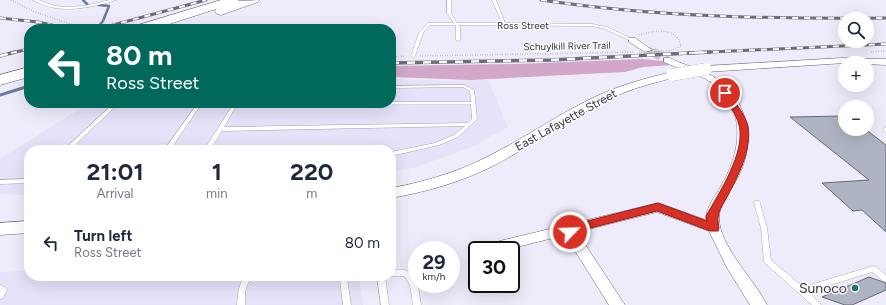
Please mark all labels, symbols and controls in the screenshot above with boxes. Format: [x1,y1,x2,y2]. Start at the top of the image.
map controls [838,12,874,136]
button: search [838,12,874,48]
street label: Ross Street [497,19,549,32]
text: 80 m [106,38,172,72]
street label: Schuylkill River Trail [523,39,611,53]
icon: left [40,40,92,92]
button: + [838,56,874,92]
text: Ross Street [106,72,199,94]
pin [708,76,742,110]
icon: arrive [714,82,736,104]
street label: East Lafayette Street [513,86,620,154]
button: − [838,100,874,136]
text: 21:01 [87,157,144,186]
text: 1 [212,157,222,186]
text: 220 [290,157,333,186]
text: Arrival [97,186,133,201]
text: min [206,186,227,201]
text: m [306,186,317,201]
position arrow [549,211,591,253]
text: Turn left [74,227,132,245]
icon: left [40,232,62,254]
text: 80 m [345,234,380,252]
speed limit sign: 30 [468,241,520,293]
text: Ross Street [74,245,141,260]
text: 29 [422,250,446,274]
text: km/h [423,270,445,283]
place label: Sunoco [799,280,847,297]
marker: Sunoco [850,283,860,293]

